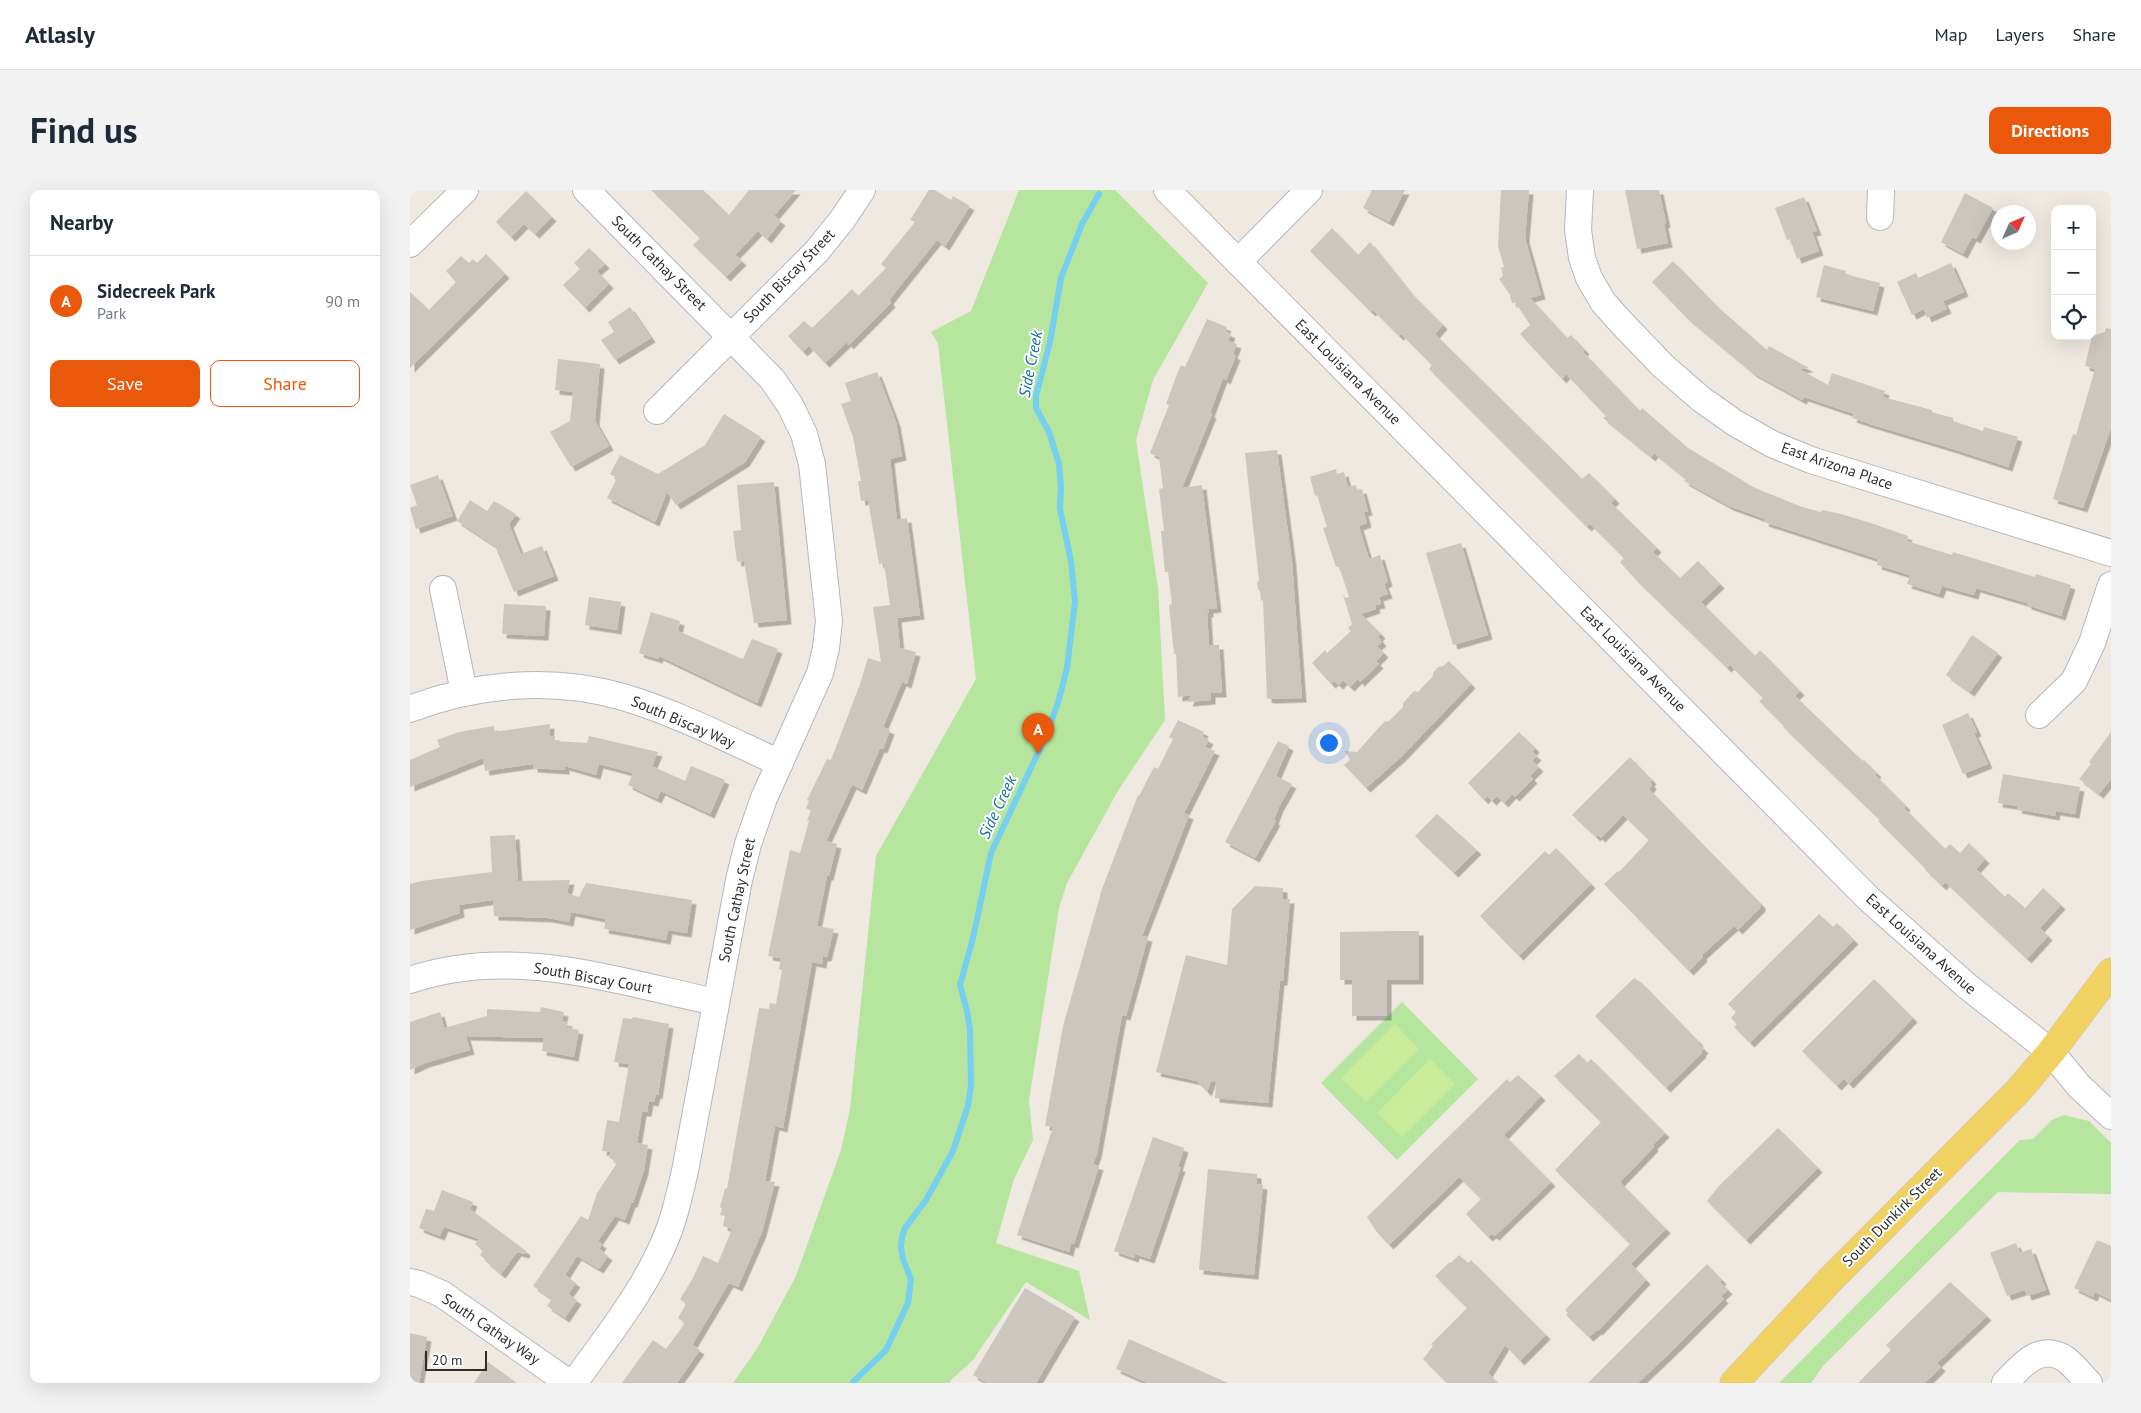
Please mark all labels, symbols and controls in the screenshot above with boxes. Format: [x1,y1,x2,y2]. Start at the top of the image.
text: Atlasly [25,19,95,50]
text: Map [1935,23,1967,46]
text: Layers [1995,23,2044,46]
text: Share [2072,23,2116,46]
text: Find us [30,107,138,153]
button: Directions [1989,107,2111,154]
north arrow [1991,205,2036,250]
map controls [2051,205,2096,340]
button: + [2051,205,2096,250]
text: Nearby [50,209,113,236]
street label: South Cathay Street [608,211,711,314]
street label: South Biscay Street [739,225,838,327]
button: − [2051,250,2096,295]
text: Sidecreek Park [97,279,215,303]
text: A [61,291,71,311]
text: 90 m [325,291,360,311]
button: locate [2051,295,2096,340]
text: Park [97,303,126,323]
street label: East Louisiana Avenue [1292,315,1405,428]
water label: Side Creek [1014,328,1046,399]
button: Save [50,360,200,407]
button: Share [210,360,360,407]
street label: East Arizona Place [1779,438,1895,494]
street label: East Louisiana Avenue [1577,602,1690,715]
street label: South Biscay Way [628,691,738,752]
pin: A [1022,713,1054,754]
your location [1316,730,1342,756]
water label: Side Creek [974,771,1021,842]
street label: South Cathay Street [714,836,759,964]
street label: East Louisiana Avenue [1862,889,1980,998]
street label: South Biscay Court [532,958,654,997]
street label: South Dunkirk Street [1838,1163,1945,1270]
street label: South Cathay Way [439,1289,544,1368]
scale bar [425,1348,488,1371]
text: 20 m [432,1351,462,1369]

